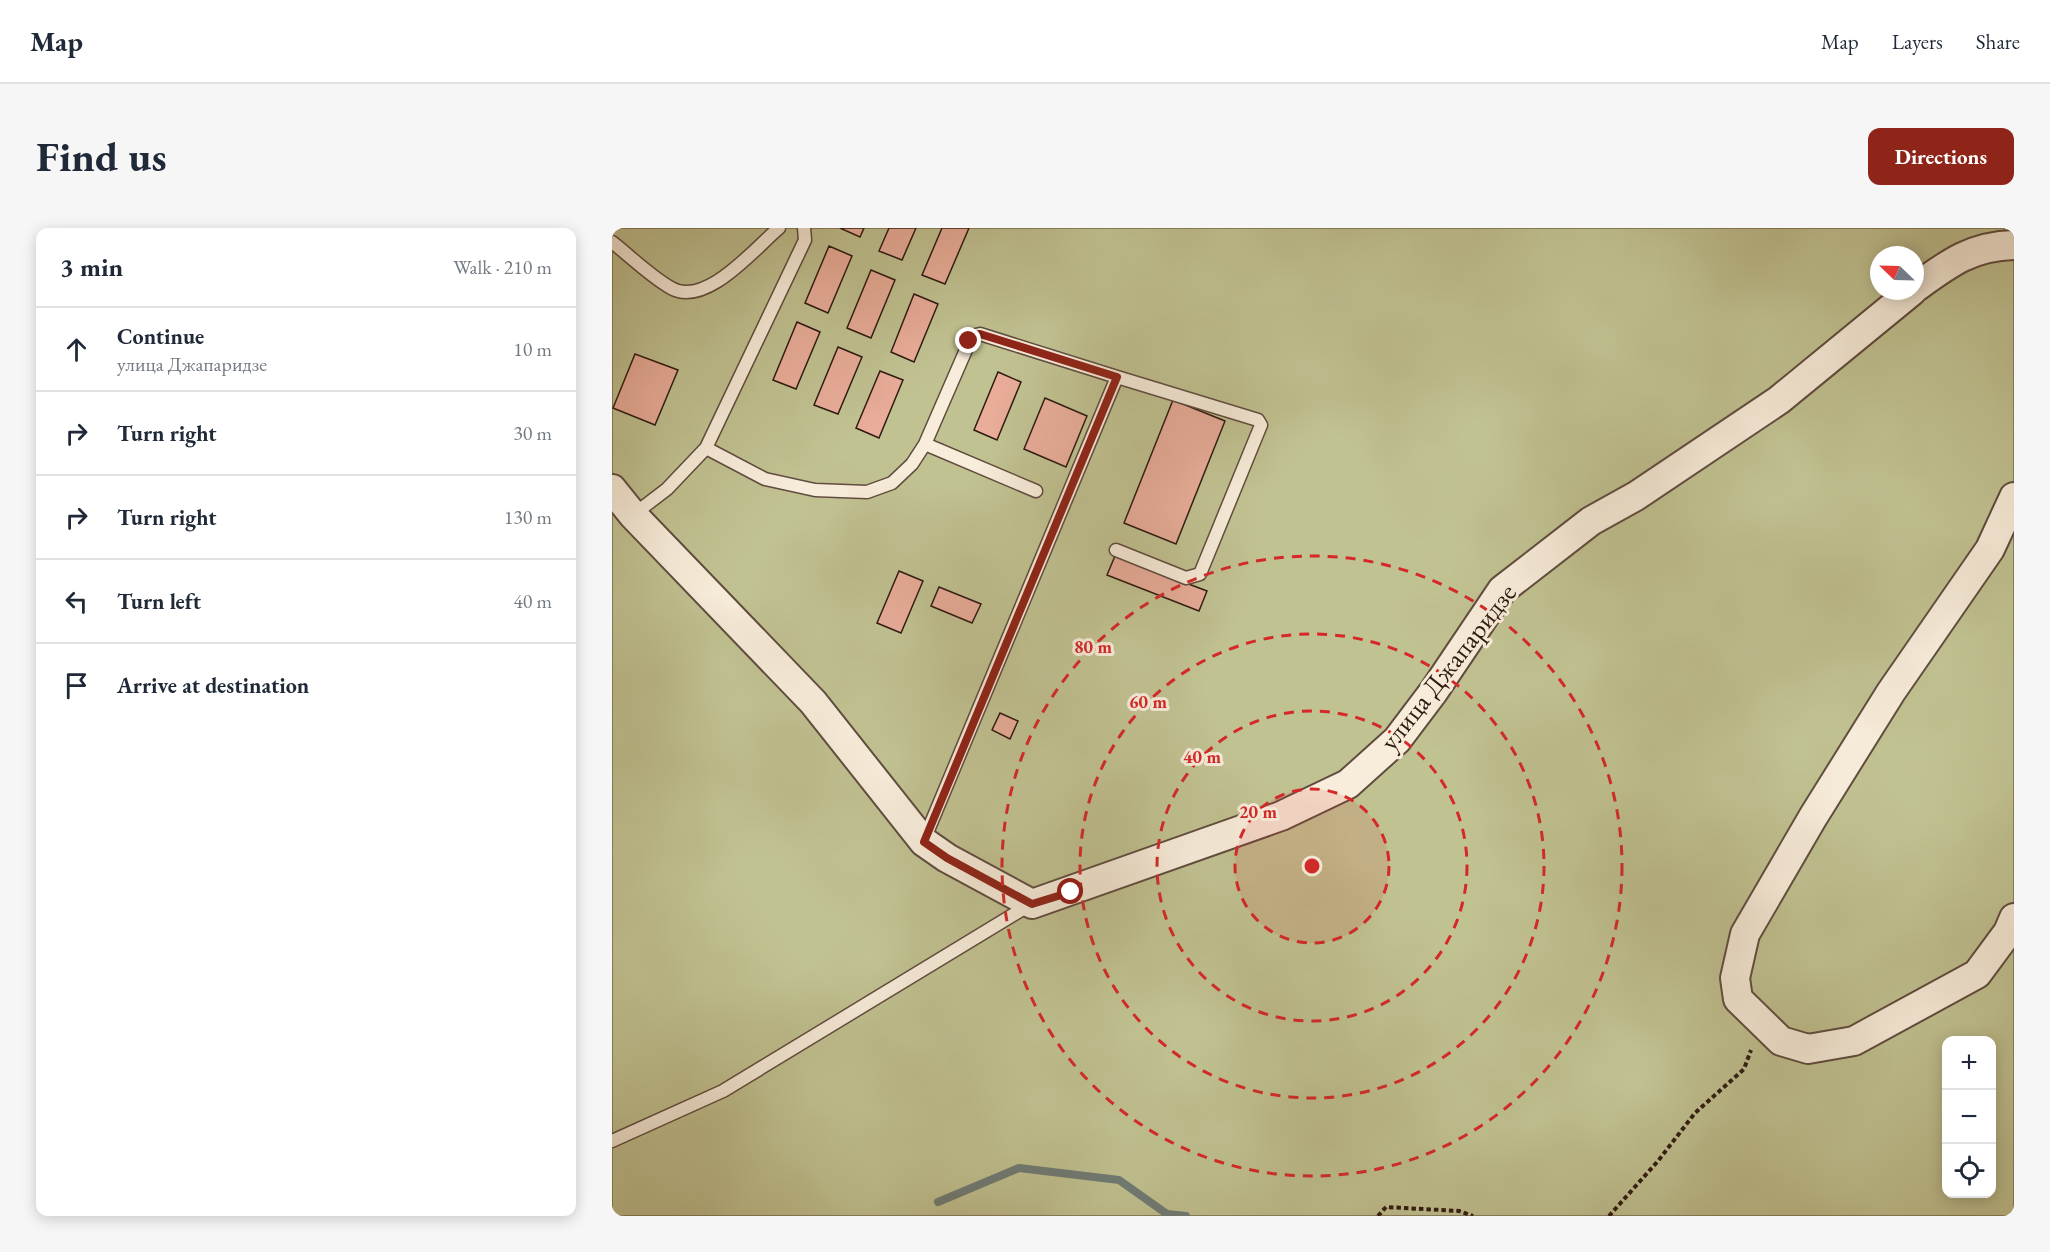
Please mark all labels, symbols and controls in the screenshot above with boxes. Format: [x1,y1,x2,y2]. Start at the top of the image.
text: Map [30,23,83,59]
text: Map [1821,28,1859,55]
text: Layers [1892,28,1943,55]
text: Share [1976,28,2020,55]
button: Directions [1868,128,2014,185]
text: Find us [36,129,167,184]
north arrow [1870,246,1924,300]
text: 3 min [60,250,123,284]
text: Walk · 210 m [453,254,552,280]
text: Continue [117,322,204,351]
route end [955,327,981,353]
icon: ahead [60,333,93,366]
text: 10 m [513,336,552,362]
text: улица Джапаридзе [117,351,267,377]
icon: right [60,417,93,450]
text: Turn right [117,419,216,448]
text: 30 m [513,420,552,446]
icon: right [60,501,93,534]
text: Turn right [117,503,216,532]
text: 130 m [504,504,552,530]
street label: улица Джапаридзе [1371,576,1524,757]
icon: left [60,585,93,618]
text: Turn left [117,587,201,616]
text: 40 m [513,588,552,614]
text: 80 m [1074,635,1112,658]
icon: arrive [60,669,93,702]
text: Arrive at destination [117,671,309,700]
text: 60 m [1129,690,1167,713]
text: 40 m [1183,745,1221,768]
text: 20 m [1239,800,1277,823]
centre of rings [1302,856,1322,876]
route start [1057,878,1083,904]
map controls [1942,1036,1996,1198]
button: + [1942,1036,1996,1090]
button: − [1942,1090,1996,1144]
button: locate [1942,1144,1996,1198]

